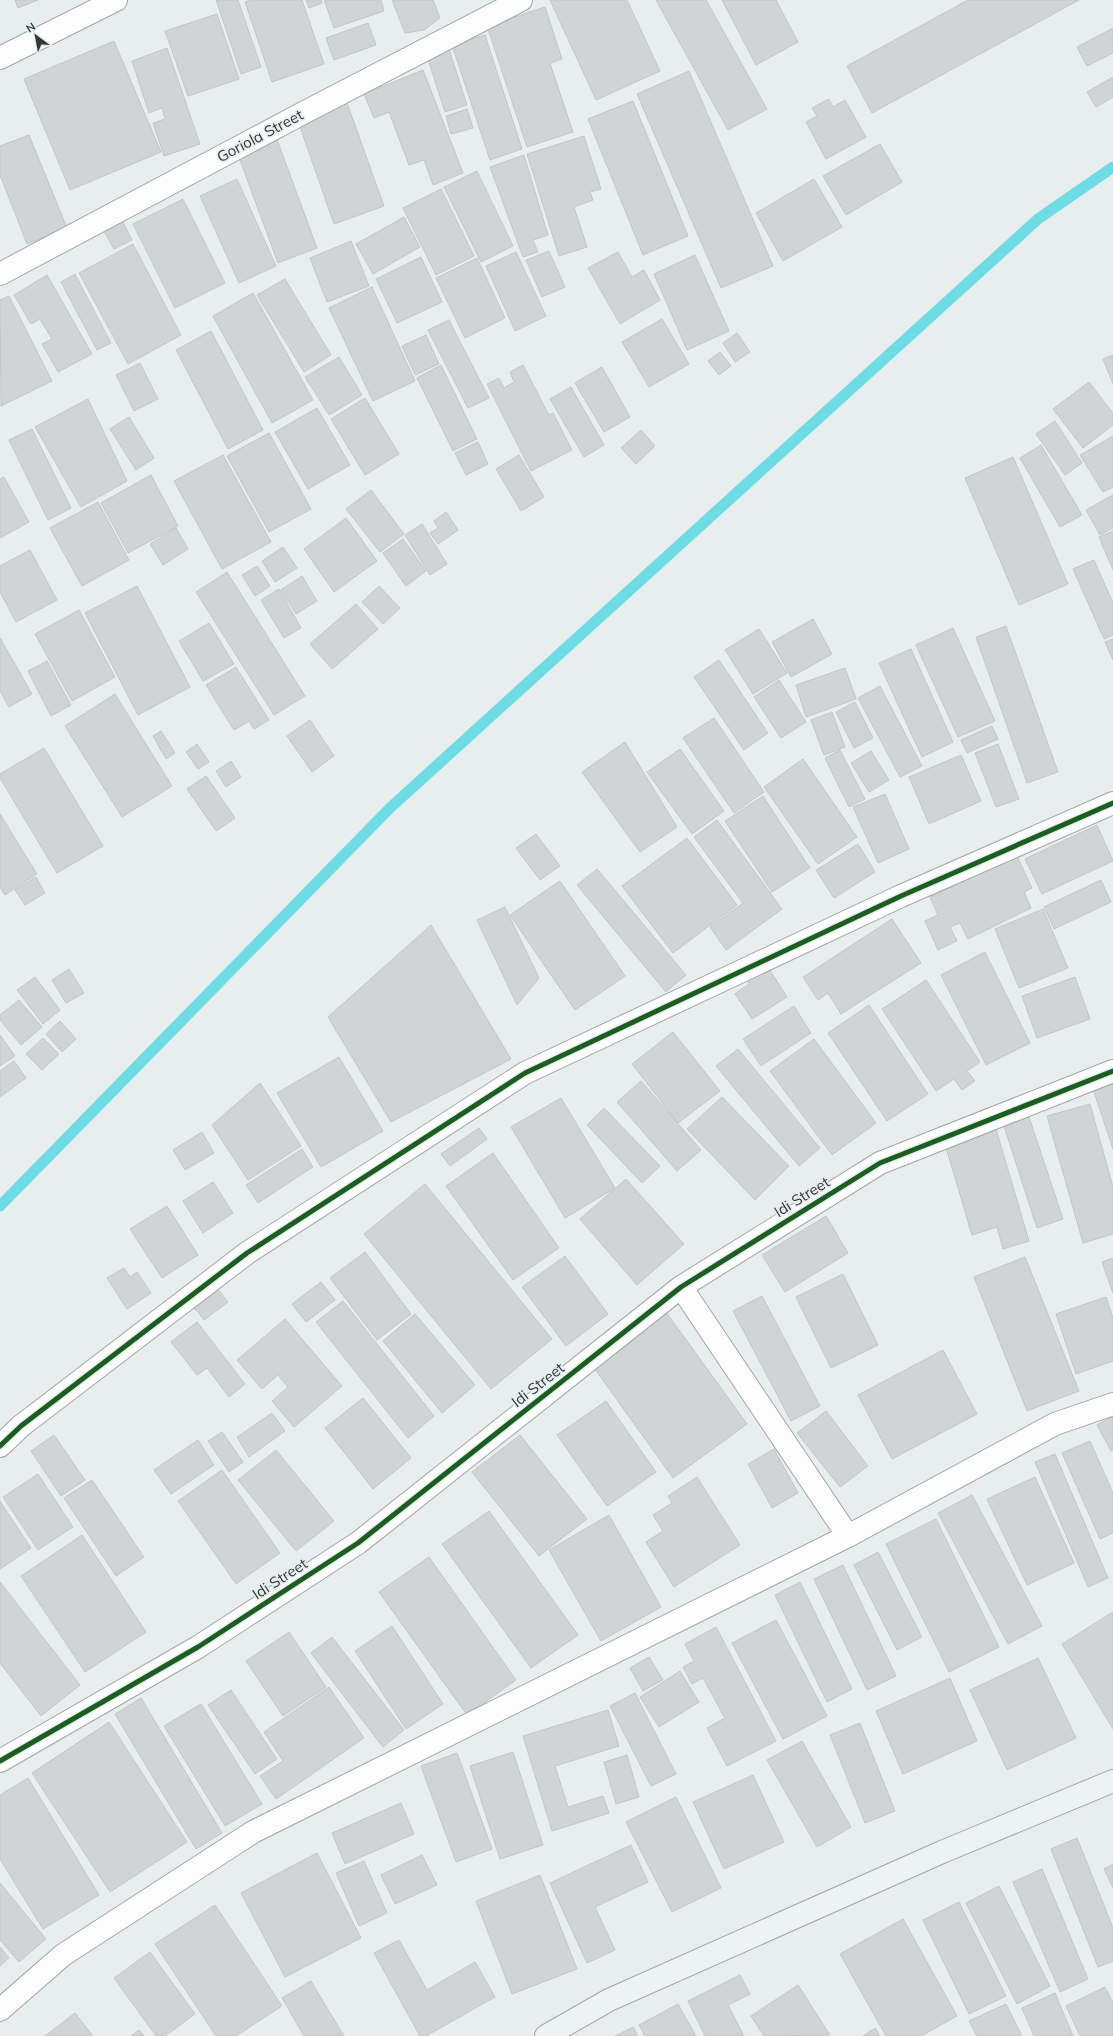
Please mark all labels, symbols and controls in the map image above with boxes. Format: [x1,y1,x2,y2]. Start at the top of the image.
north arrow [16,16,56,56]
text: N [23,19,38,36]
street label: Goriola Street [213,105,306,166]
street label: Idi Street [770,1172,833,1221]
street label: Idi Street [507,1358,568,1411]
street label: Idi Street [249,1554,311,1603]

